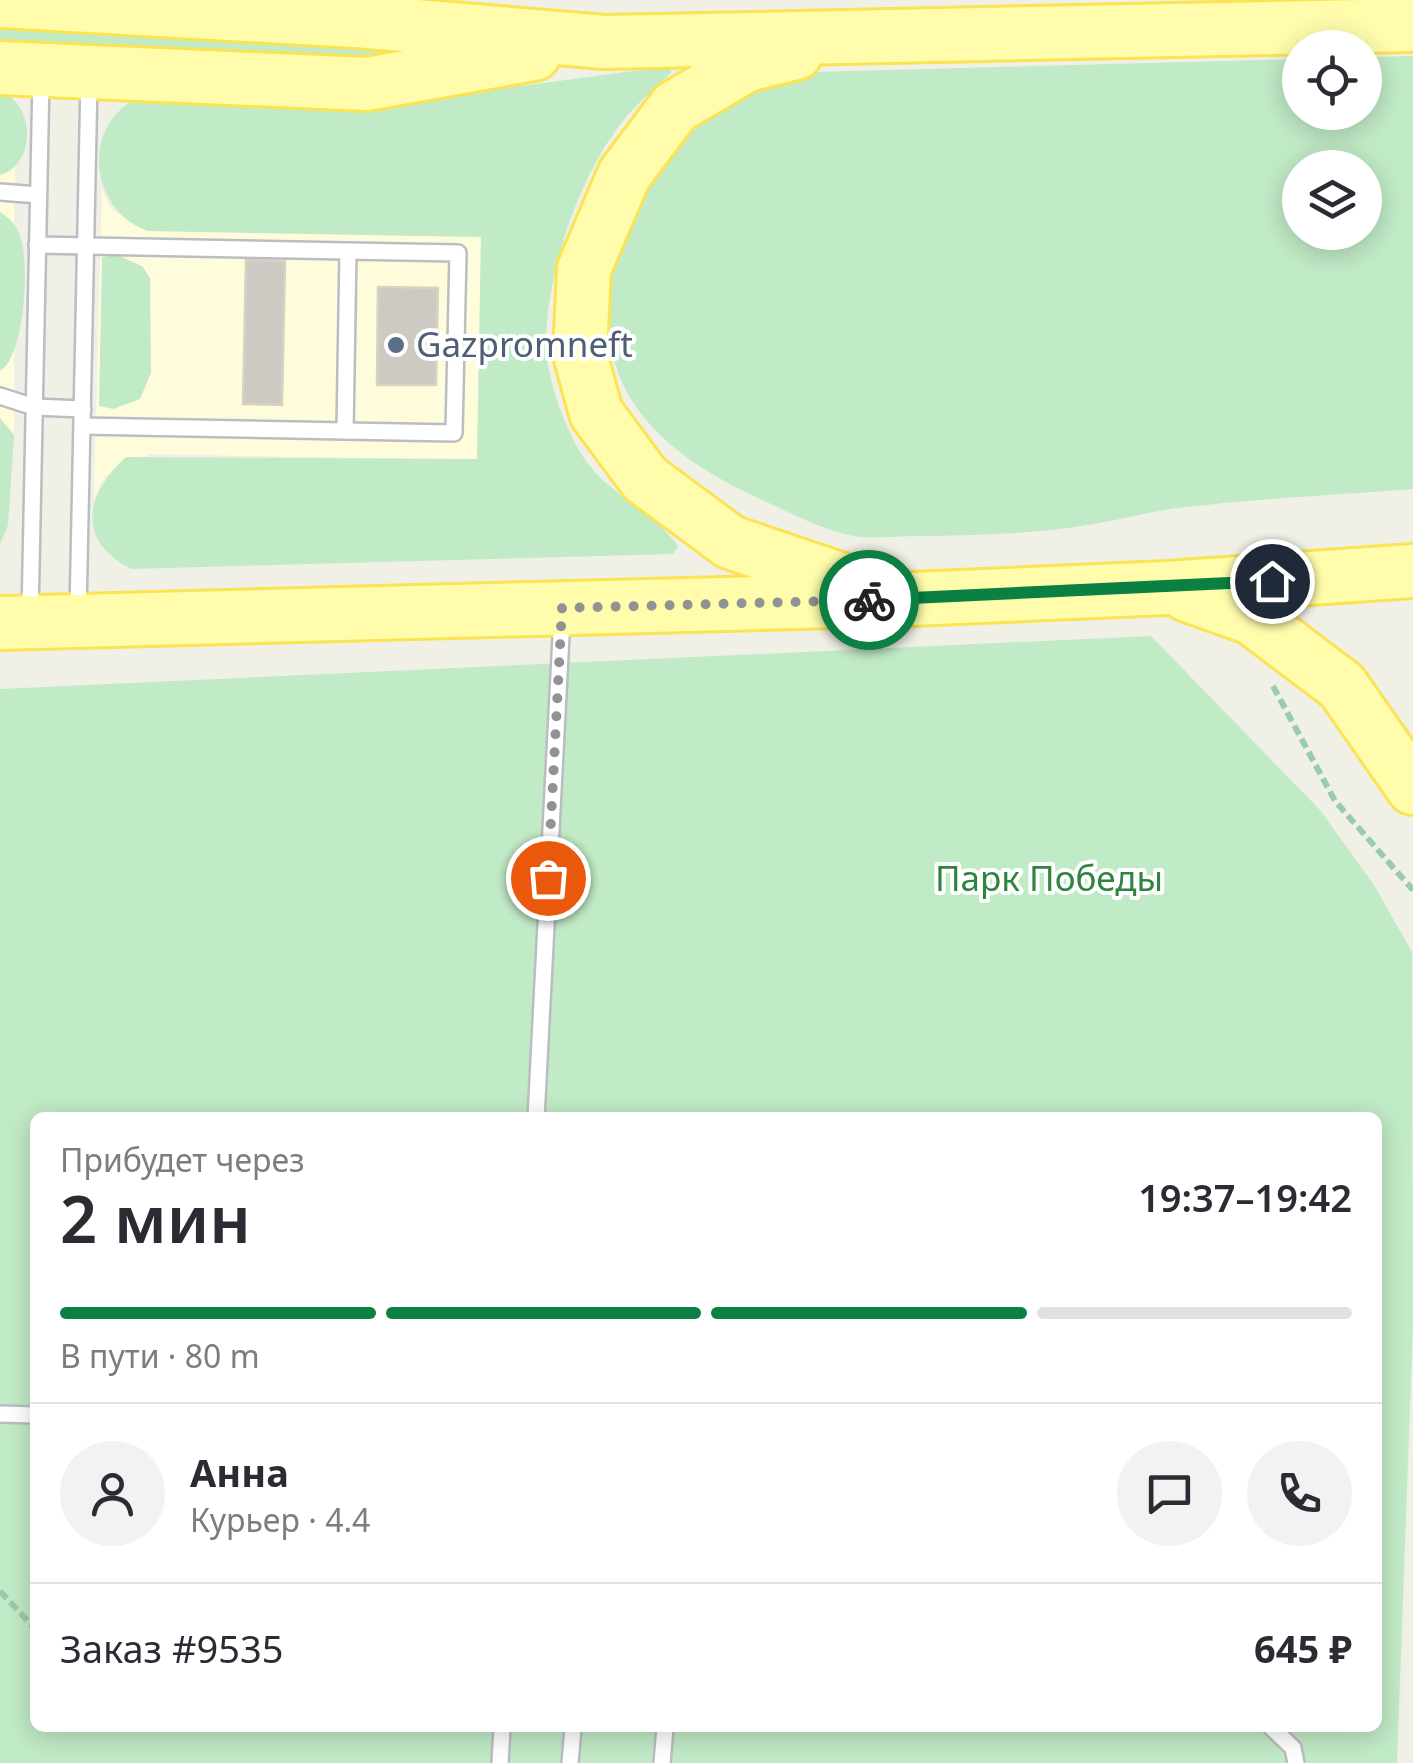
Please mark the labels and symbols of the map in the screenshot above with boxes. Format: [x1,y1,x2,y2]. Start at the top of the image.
place label: Gazpromneft [416,320,633,367]
marker: Gazpromneft [385,334,407,356]
pin [1230,539,1315,624]
courier [819,550,919,650]
pin [506,836,591,921]
park label: Парк Победы [935,854,1163,901]

